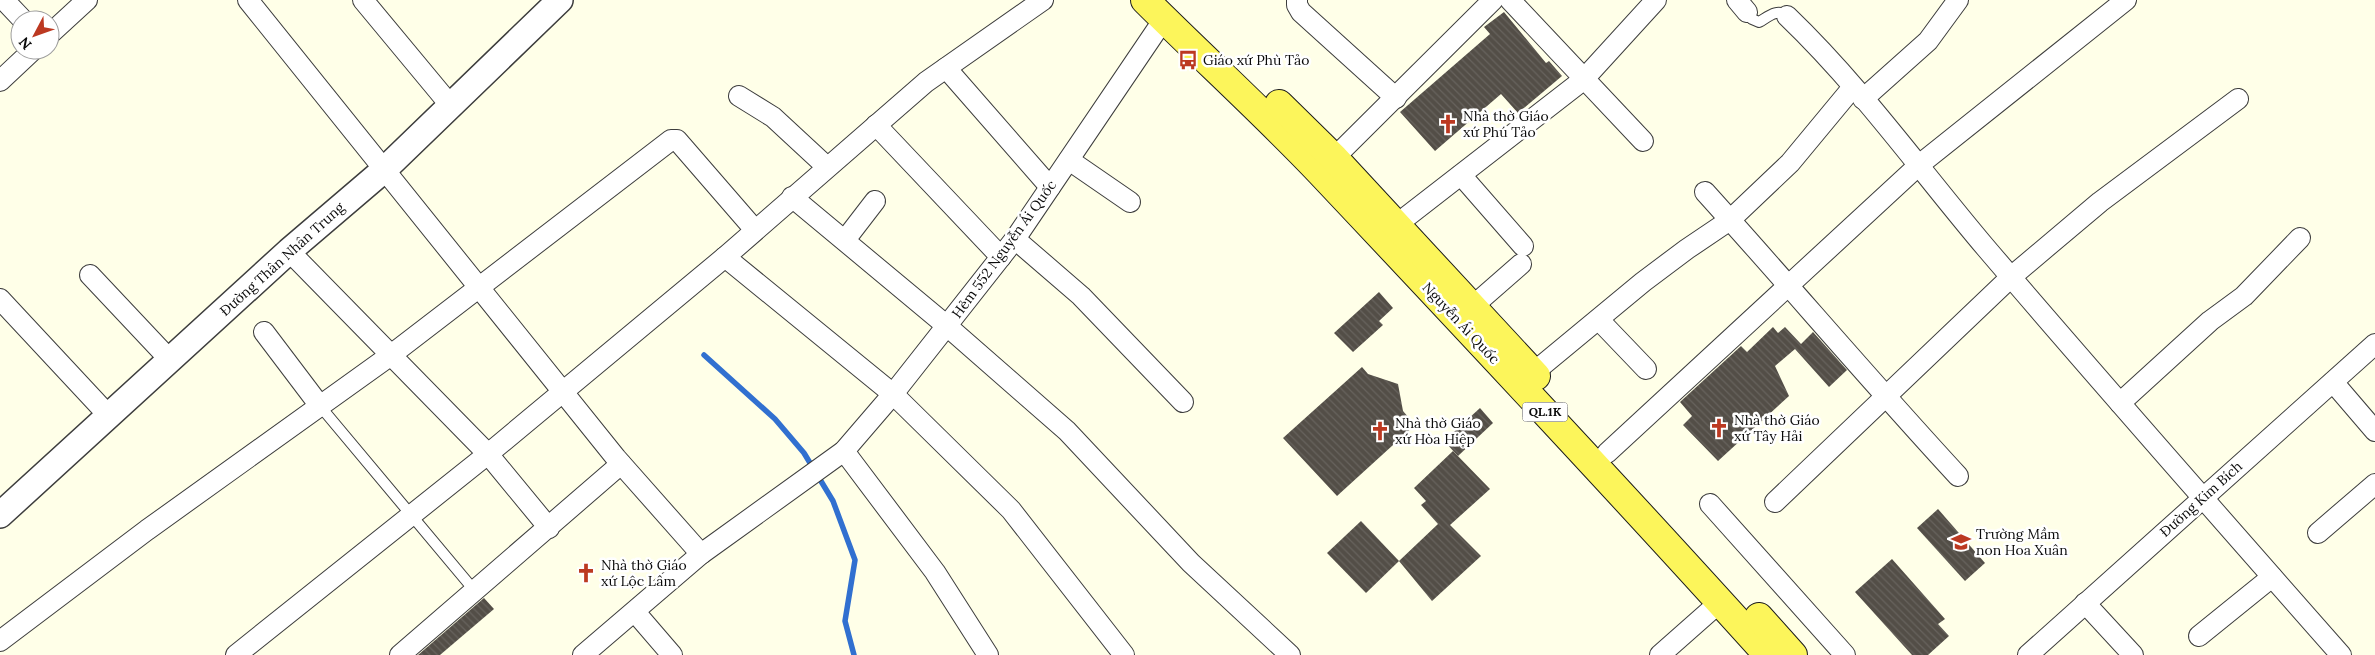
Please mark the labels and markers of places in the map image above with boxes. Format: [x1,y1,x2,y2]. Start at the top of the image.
bus stop icon: Giáo xứ Phù Tảo [1177,49,1199,71]
place label: Giáo xứ Phù Tảo [1203,51,1309,69]
place label: Nhà thờ Giáo xứ Phú Tảo [1463,107,1549,141]
church icon: Nhà thờ Giáo xứ Phú Tảo [1437,113,1459,135]
place label: Nhà thờ Giáo xứ Tây Hải [1734,411,1820,445]
place label: Nhà thờ Giáo xứ Hòa Hiệp [1395,414,1481,448]
church icon: Nhà thờ Giáo xứ Tây Hải [1708,417,1730,439]
church icon: Nhà thờ Giáo xứ Hòa Hiệp [1369,420,1391,442]
place label: Trường Mầm non Hoa Xuân [1976,525,2068,559]
school or university icon: Trường Mầm non Hoa Xuân [1950,531,1972,553]
place label: Nhà thờ Giáo xứ Lộc Lâm [601,556,687,590]
church icon: Nhà thờ Giáo xứ Lộc Lâm [575,562,597,584]

